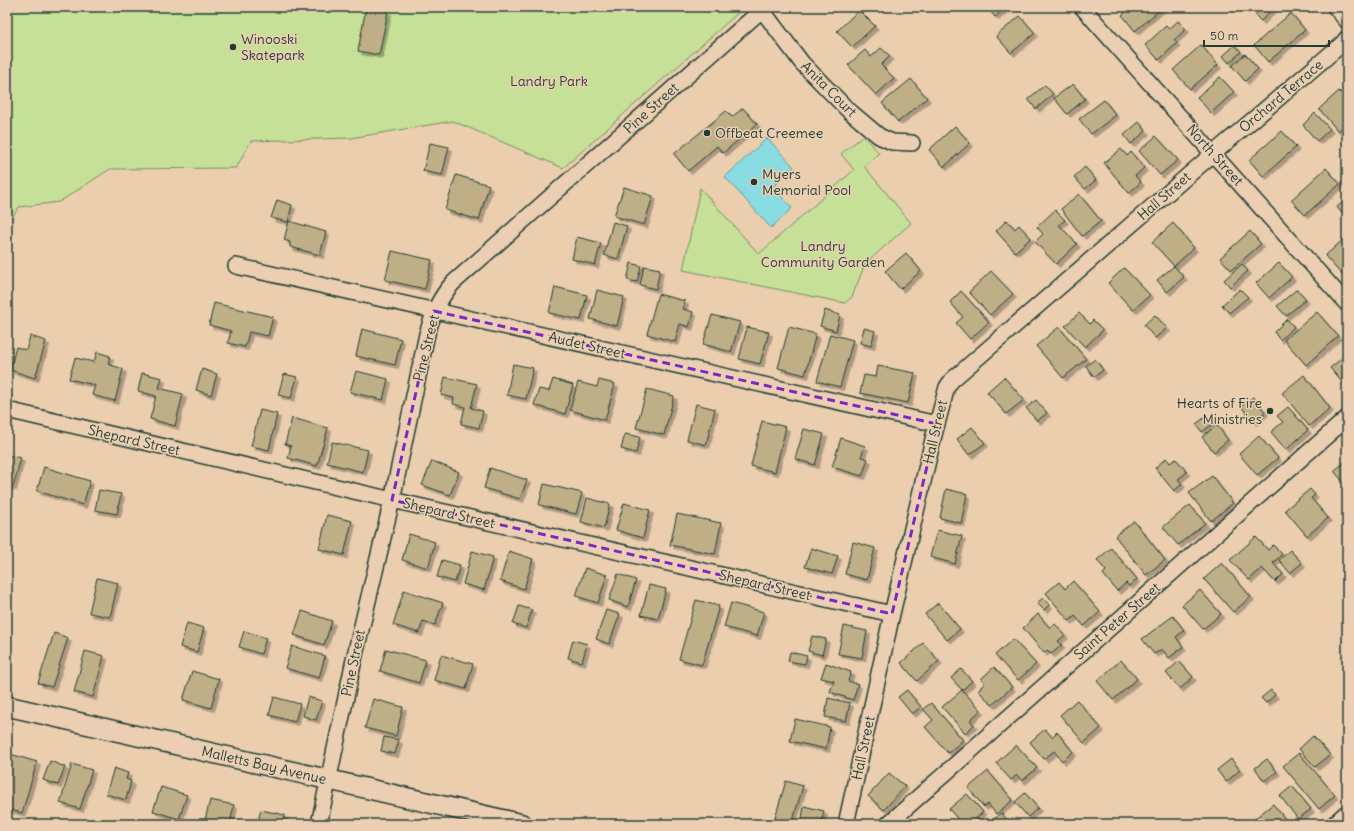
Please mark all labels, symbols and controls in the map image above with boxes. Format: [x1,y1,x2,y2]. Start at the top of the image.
scale bar [1204,22,1329,48]
text: 50 m [1210,28,1239,43]
place label: Winooski Skatepark [241,30,305,64]
marker: Winooski Skatepark [228,42,238,52]
street label: Orchard Terrace [1235,56,1327,136]
street label: Anita Court [797,57,861,121]
park label: Landry Park [510,72,588,90]
street label: Pine Street [620,78,682,137]
street label: North Street [1183,121,1248,190]
place label: Offbeat Creemee [715,124,823,142]
marker: Offbeat Creemee [702,128,712,138]
place label: Myers Memorial Pool [762,165,851,199]
street label: Hall Street [1134,168,1195,224]
marker: Myers Memorial Pool [749,177,759,187]
park label: Landry Community Garden [761,237,885,271]
street label: Pine Street [409,313,443,383]
street label: Audet Street [547,327,627,363]
place label: Hearts of Fire Ministries [1177,394,1262,428]
street label: Hall Street [919,398,951,466]
marker: Hearts of Fire Ministries [1265,406,1275,416]
street label: Shepard Street [86,421,182,459]
street label: Shepard Street [401,494,497,532]
street label: Shepard Street [717,566,813,604]
street label: Saint Peter Street [1070,578,1164,664]
street label: Pine Street [337,628,369,698]
street label: Hall Street [847,714,879,782]
street label: Malletts Bay Avenue [200,742,328,788]

